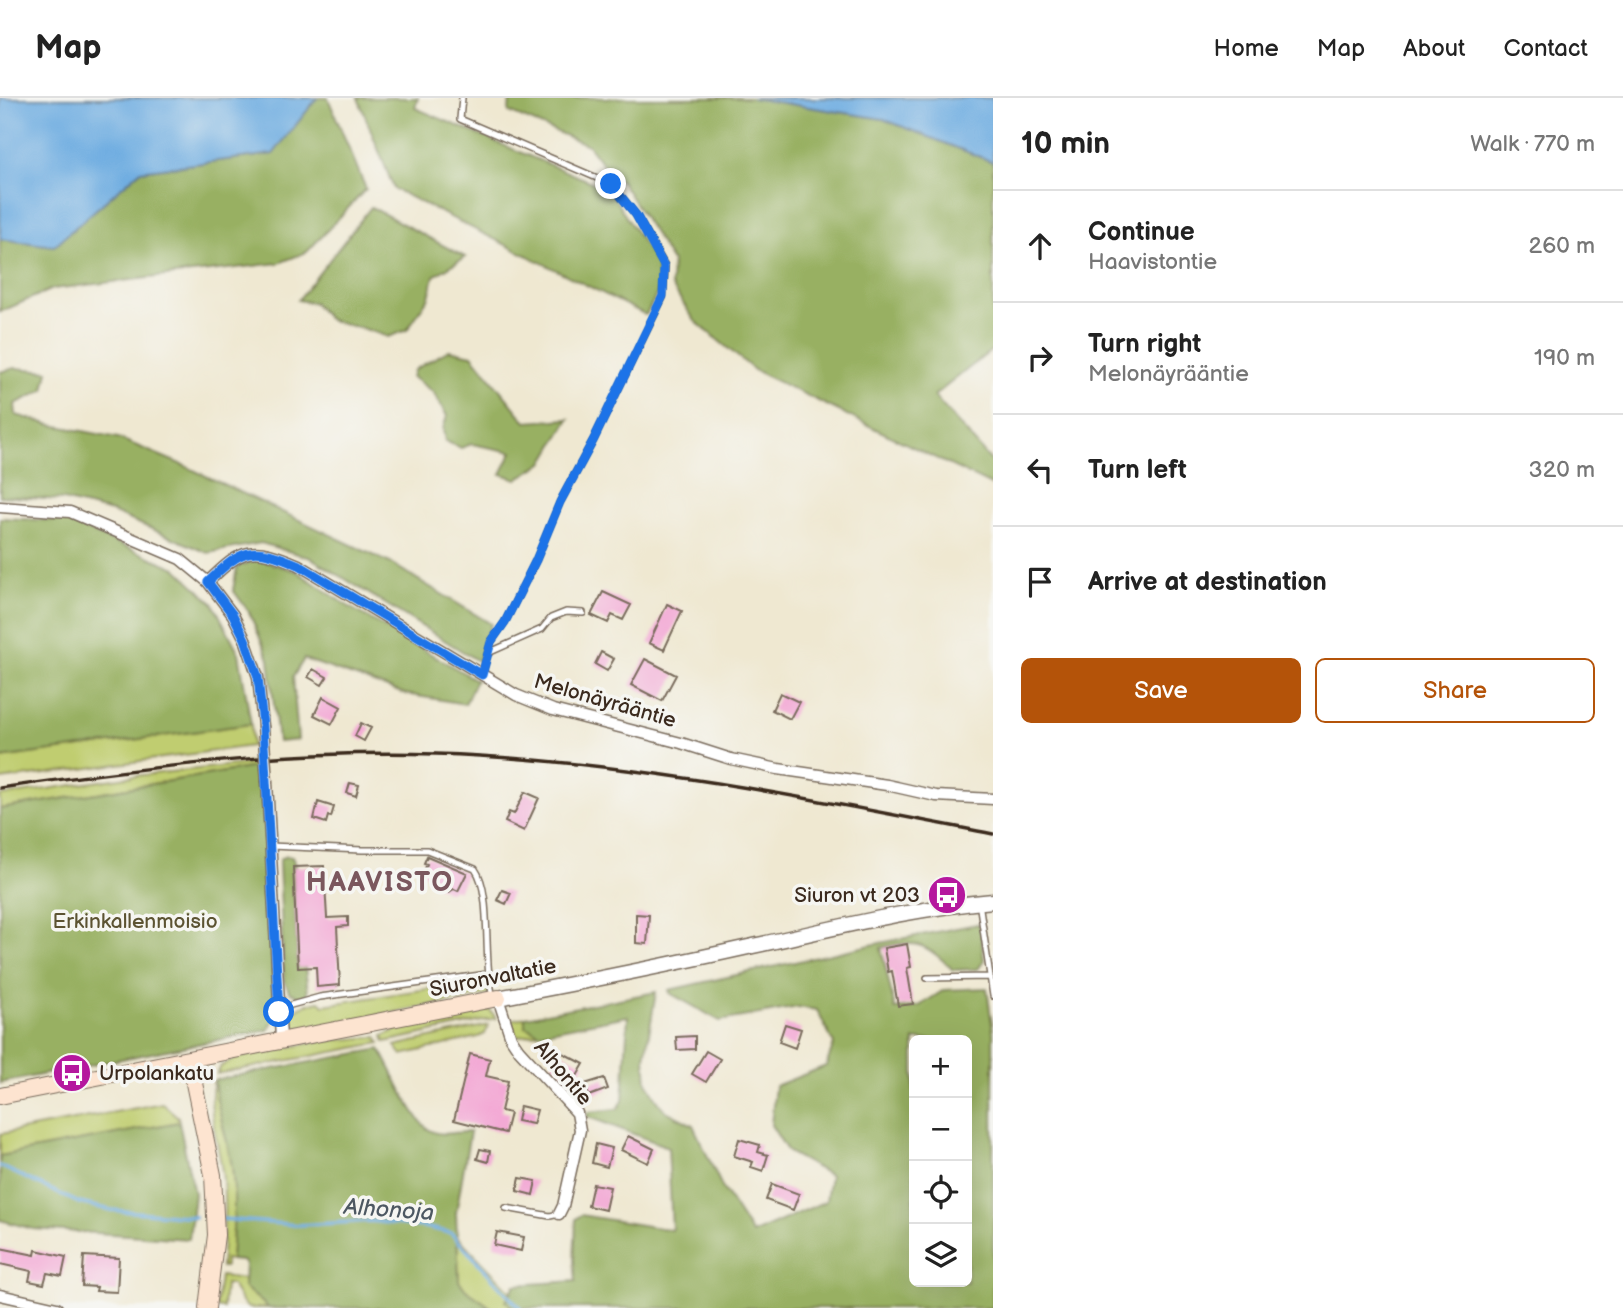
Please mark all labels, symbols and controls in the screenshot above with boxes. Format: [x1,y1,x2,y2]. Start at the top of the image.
text: Map [35,28,101,68]
text: Home [1214,34,1279,63]
text: Map [1317,34,1365,63]
text: About [1403,34,1465,63]
text: Contact [1503,34,1588,63]
text: 10 min [1021,126,1110,162]
text: Walk · 770 m [1470,130,1595,158]
route end [595,168,626,199]
text: Continue [1088,217,1195,248]
icon: ahead [1021,227,1059,265]
text: 260 m [1529,232,1595,260]
text: Haavistontie [1088,248,1217,276]
text: Turn right [1088,329,1201,360]
icon: right [1021,339,1059,377]
text: 190 m [1534,344,1595,372]
text: Melonäyrääntie [1088,360,1249,388]
icon: left [1021,451,1059,489]
text: Turn left [1088,455,1187,486]
text: 320 m [1529,456,1595,484]
icon: arrive [1021,563,1059,601]
text: Arrive at destination [1088,567,1327,598]
button: Save [1021,658,1301,723]
button: Share [1315,658,1595,723]
street label: Melonäyrääntie [531,669,679,733]
district label: HAAVISTO [306,866,454,899]
bus stop icon: Siuron vt 203 [926,874,968,916]
place label: Siuron vt 203 [794,883,920,908]
park label: Erkinkallenmoisio [52,909,218,934]
street label: Siuronvaltatie [428,953,558,1003]
route start [263,996,294,1027]
map controls [909,1035,972,1287]
button: + [909,1035,972,1098]
street label: Alhontie [529,1036,597,1110]
bus stop icon: Urpolankatu [51,1052,93,1094]
place label: Urpolankatu [99,1061,214,1086]
button: − [909,1098,972,1161]
button: locate [909,1161,972,1224]
water label: Alhonoja [342,1193,435,1227]
button: layers [909,1224,972,1287]

